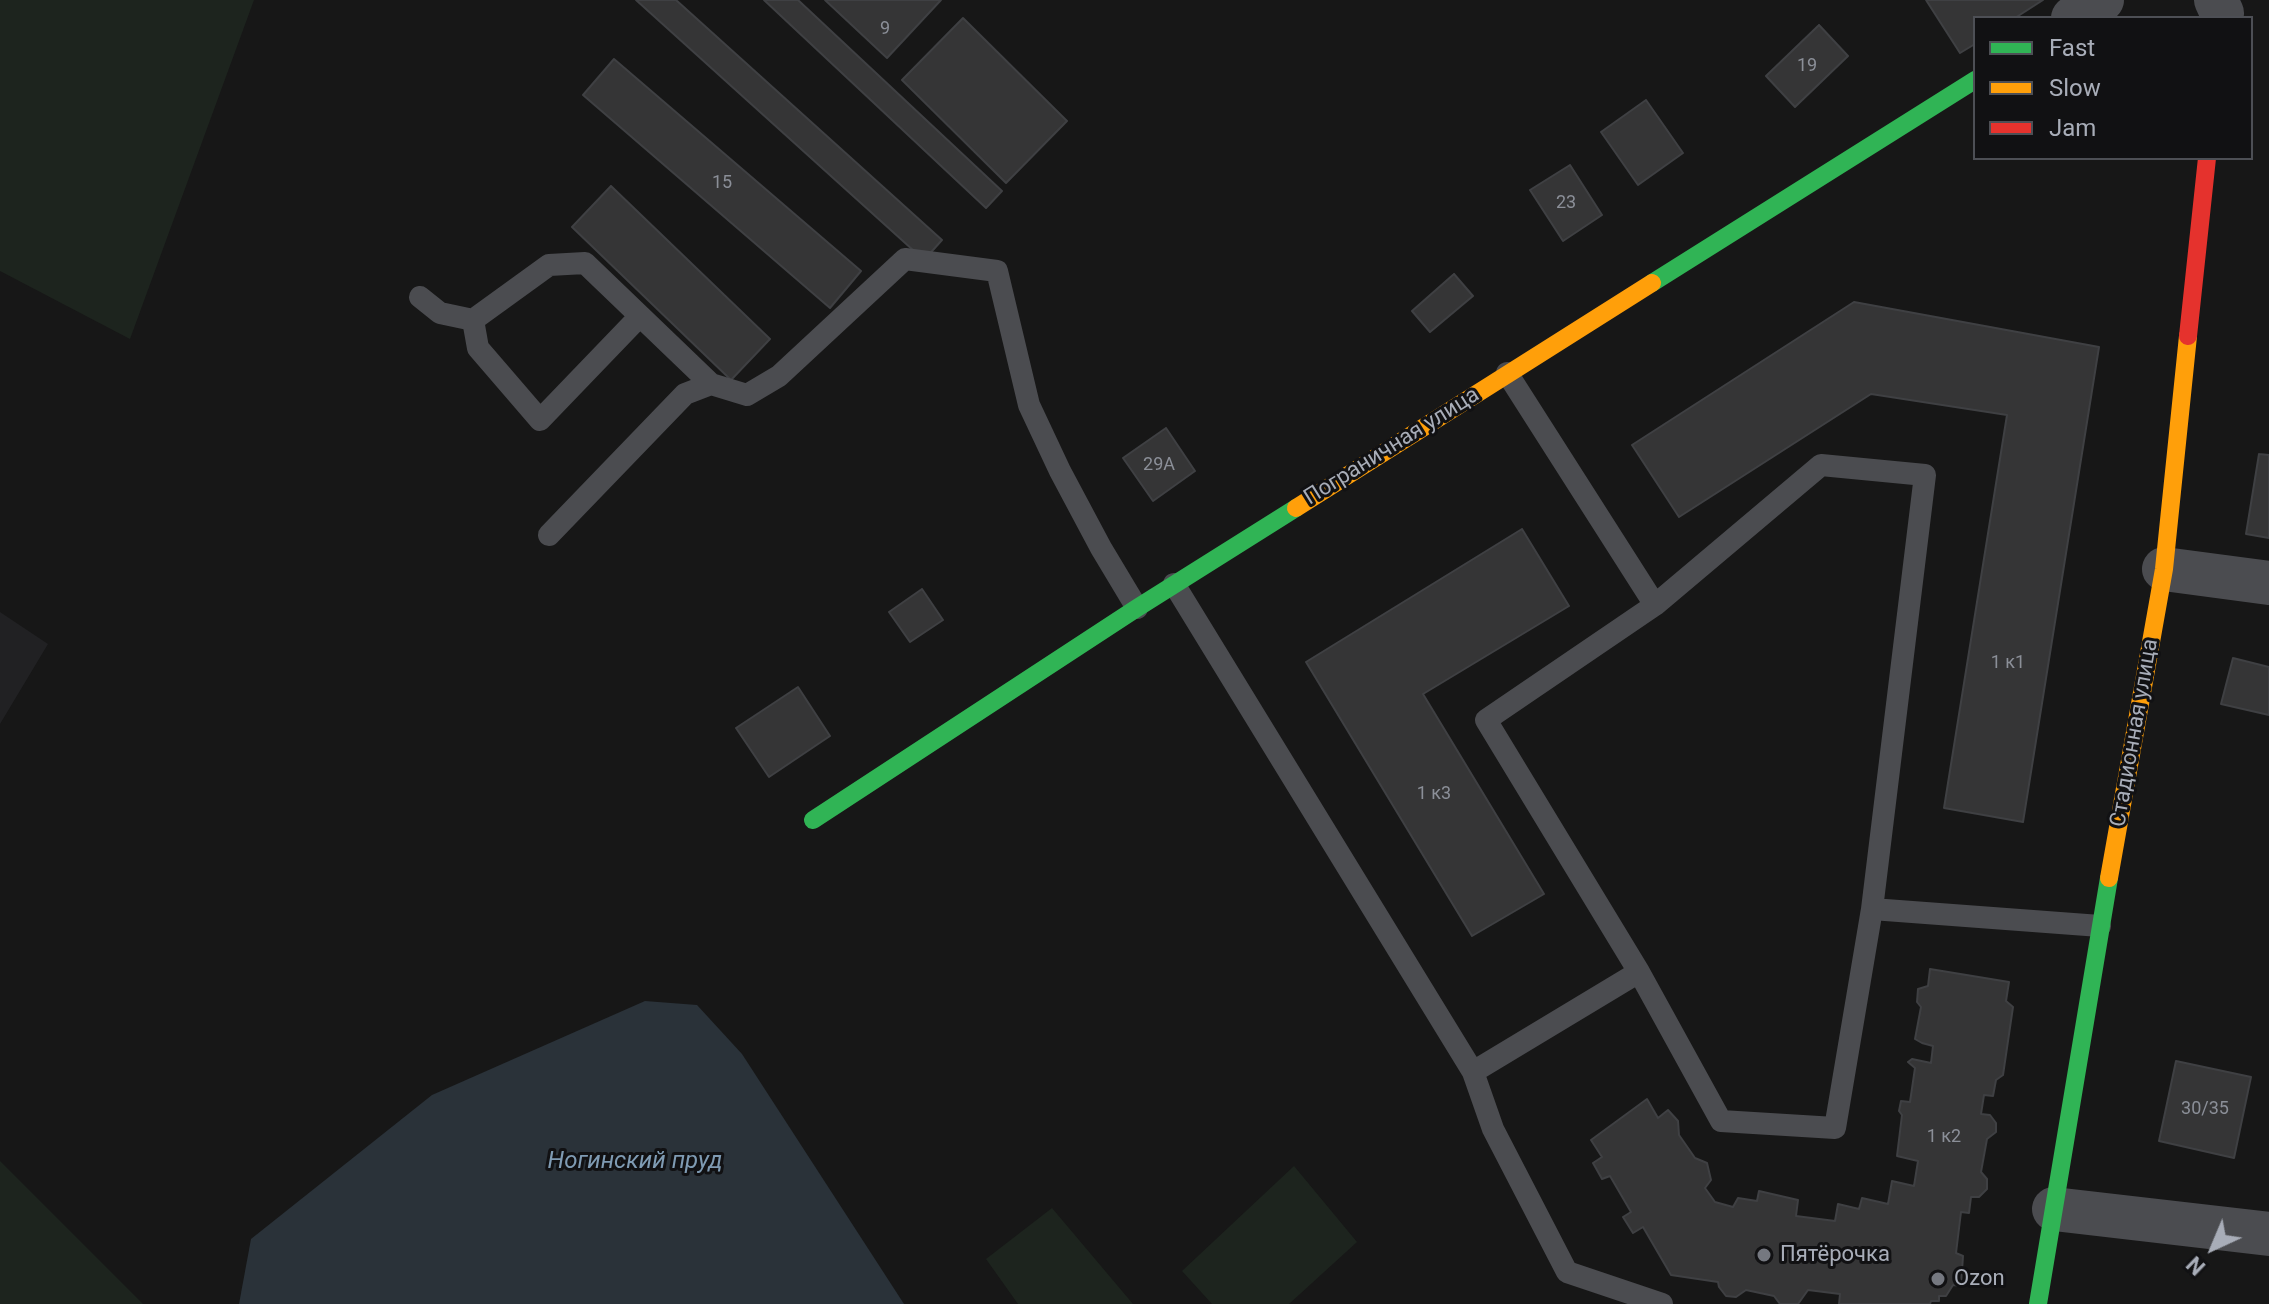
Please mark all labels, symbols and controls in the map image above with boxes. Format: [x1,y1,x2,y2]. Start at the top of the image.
legend [1973,16,2253,160]
house number: 9 [880,18,890,40]
text: Fast [2049,34,2095,62]
house number: 19 [1797,55,1817,77]
text: Slow [2049,74,2101,102]
text: Jam [2049,114,2096,142]
house number: 15 [712,172,732,194]
house number: 23 [1556,192,1576,214]
street label: Пограничная улица [1299,382,1485,512]
house number: 29А [1143,454,1175,476]
street label: Стадионная улица [2105,637,2165,829]
house number: 1 к1 [1991,652,2025,674]
house number: 1 к3 [1417,783,1451,805]
house number: 30/35 [2181,1098,2229,1120]
house number: 1 к2 [1927,1126,1961,1148]
water label: Ногинский пруд [548,1148,722,1176]
north arrow [2173,1208,2253,1288]
place label: Пятёрочка [1780,1242,1890,1268]
marker: Пятёрочка [1755,1246,1773,1264]
text: N [2182,1251,2210,1280]
place label: Ozon [1954,1266,2005,1292]
marker: Ozon [1929,1270,1947,1288]

